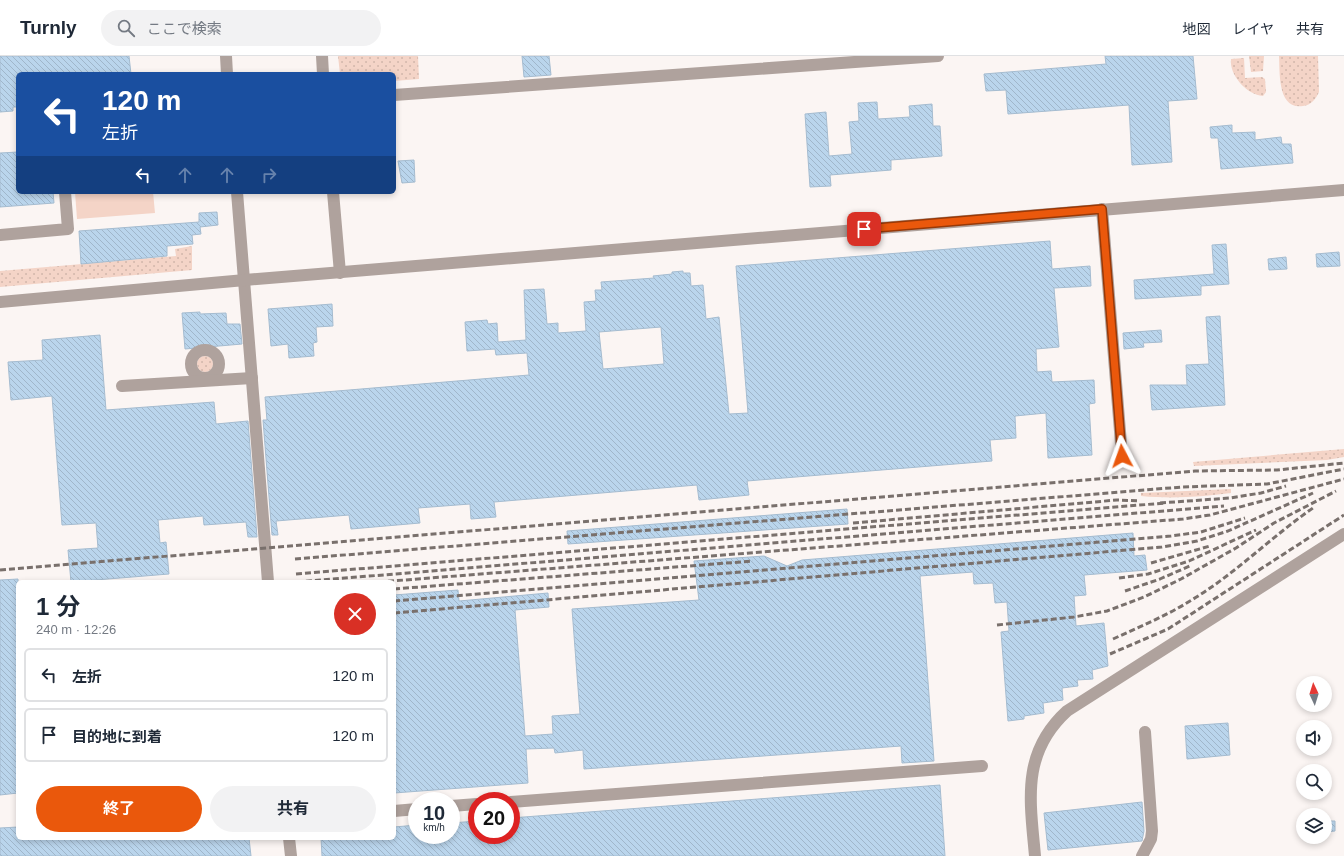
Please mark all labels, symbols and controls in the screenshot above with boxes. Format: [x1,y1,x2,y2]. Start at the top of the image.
search box [101,10,381,46]
text: Turnly [20,17,77,38]
icon: search [115,17,137,39]
text: ここで検索 [147,20,222,37]
text: 地図 [1182,21,1210,37]
text: レイヤ [1232,21,1274,37]
text: 共有 [1296,21,1324,37]
text: 120 m [102,85,181,116]
icon: left [36,88,88,140]
text: 左折 [102,123,138,143]
icon: left [132,164,154,186]
icon: ahead [174,164,196,186]
icon: ahead [216,164,238,186]
icon: right [258,164,280,186]
pin [847,212,881,246]
icon: arrive [853,218,875,240]
position arrow [1101,435,1143,477]
text: 1 分 [36,593,80,620]
button: close [334,593,376,635]
text: 240 m · 12:26 [36,622,116,637]
icon: left [38,664,60,686]
text: 120 m [332,667,374,684]
text: 左折 [72,668,102,685]
north arrow [1296,676,1332,712]
map controls [1296,676,1332,844]
button: sound [1296,720,1332,756]
icon: arrive [38,724,60,746]
text: 120 m [332,727,374,744]
text: 目的地に到着 [72,728,162,745]
button: search [1296,764,1332,800]
button: 終了 [36,786,202,832]
button: 共有 [210,786,376,832]
speed limit sign: 20 [468,792,520,844]
text: 10 [423,802,445,824]
button: layers [1296,808,1332,844]
text: km/h [423,822,445,833]

